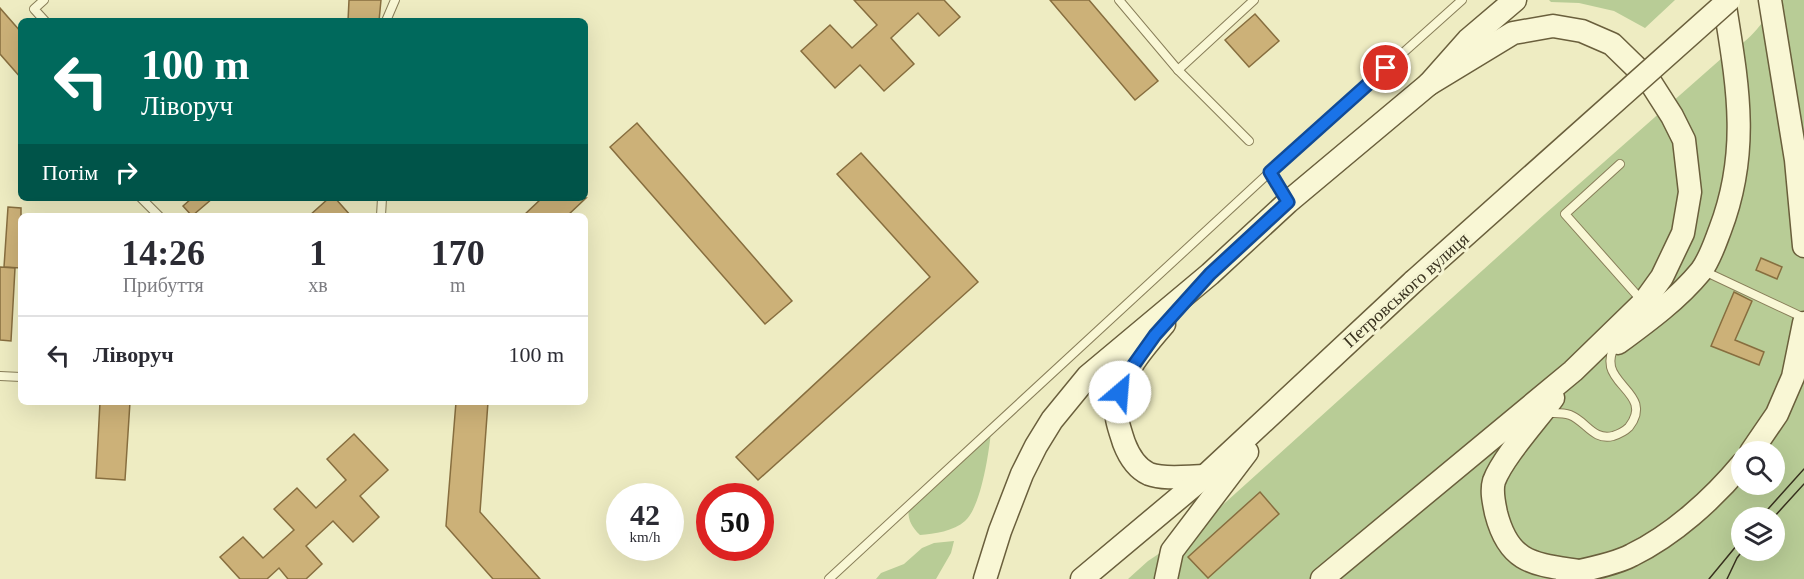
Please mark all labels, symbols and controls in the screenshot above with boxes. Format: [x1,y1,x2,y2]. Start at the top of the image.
icon: left [42,42,120,120]
text: 100 m [141,42,250,88]
pin [1360,42,1411,93]
icon: arrive [1369,51,1402,84]
text: Ліворуч [141,91,233,121]
icon: right [110,156,143,189]
text: Потім [42,160,98,185]
street label: Петровського вулиця [1339,229,1473,351]
text: 14:26 [121,233,205,273]
text: 1 [309,233,327,273]
text: 170 [431,233,485,273]
text: Прибуття [123,274,204,296]
text: хв [308,274,328,296]
text: m [450,274,466,296]
icon: left [42,339,75,372]
text: Ліворуч [93,342,174,367]
text: 100 m [508,342,564,367]
position arrow [1088,360,1152,424]
map controls [1731,441,1785,561]
button: search [1731,441,1785,495]
speed limit sign: 50 [696,483,774,561]
text: 42 [630,498,660,531]
button: layers [1731,507,1785,561]
text: km/h [630,529,660,545]

